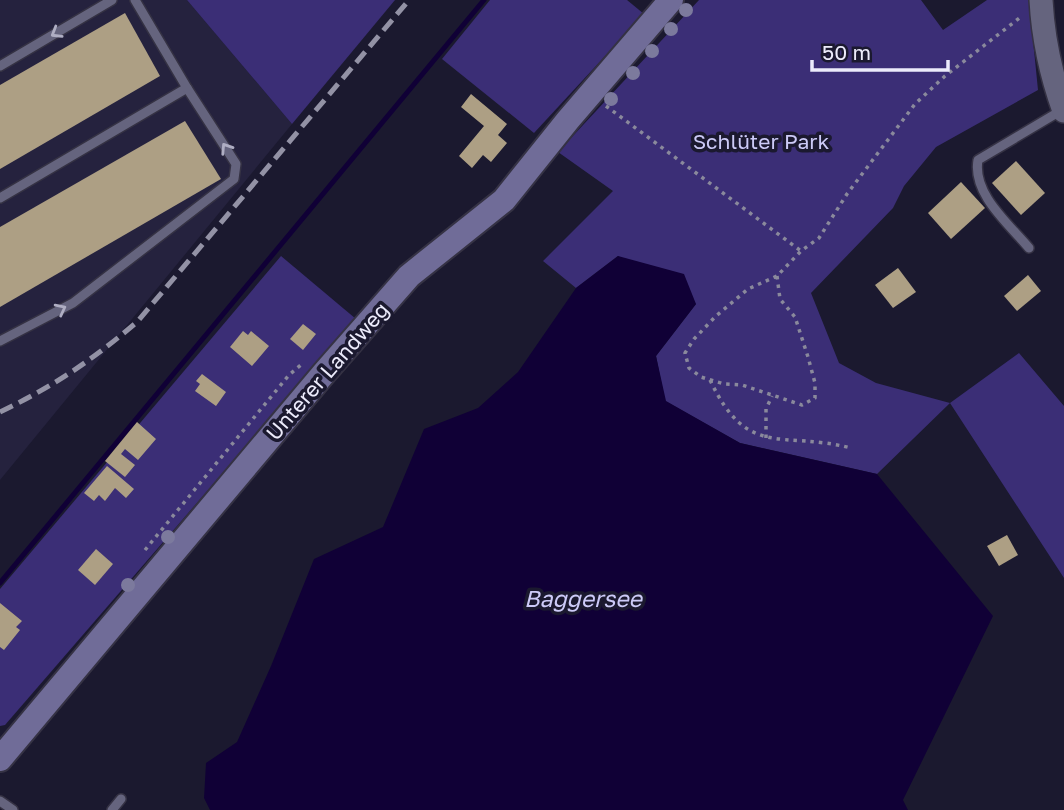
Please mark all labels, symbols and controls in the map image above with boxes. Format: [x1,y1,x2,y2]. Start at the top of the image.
one-way arrow [50,25,63,38]
scale bar [812,28,948,72]
text: 50 m [822,39,871,65]
park label: Schlüter Park [693,128,829,154]
one-way arrow [221,142,234,155]
street label: Unterer Landweg [260,297,394,445]
one-way arrow [54,304,66,318]
water label: Baggersee [524,584,644,612]

